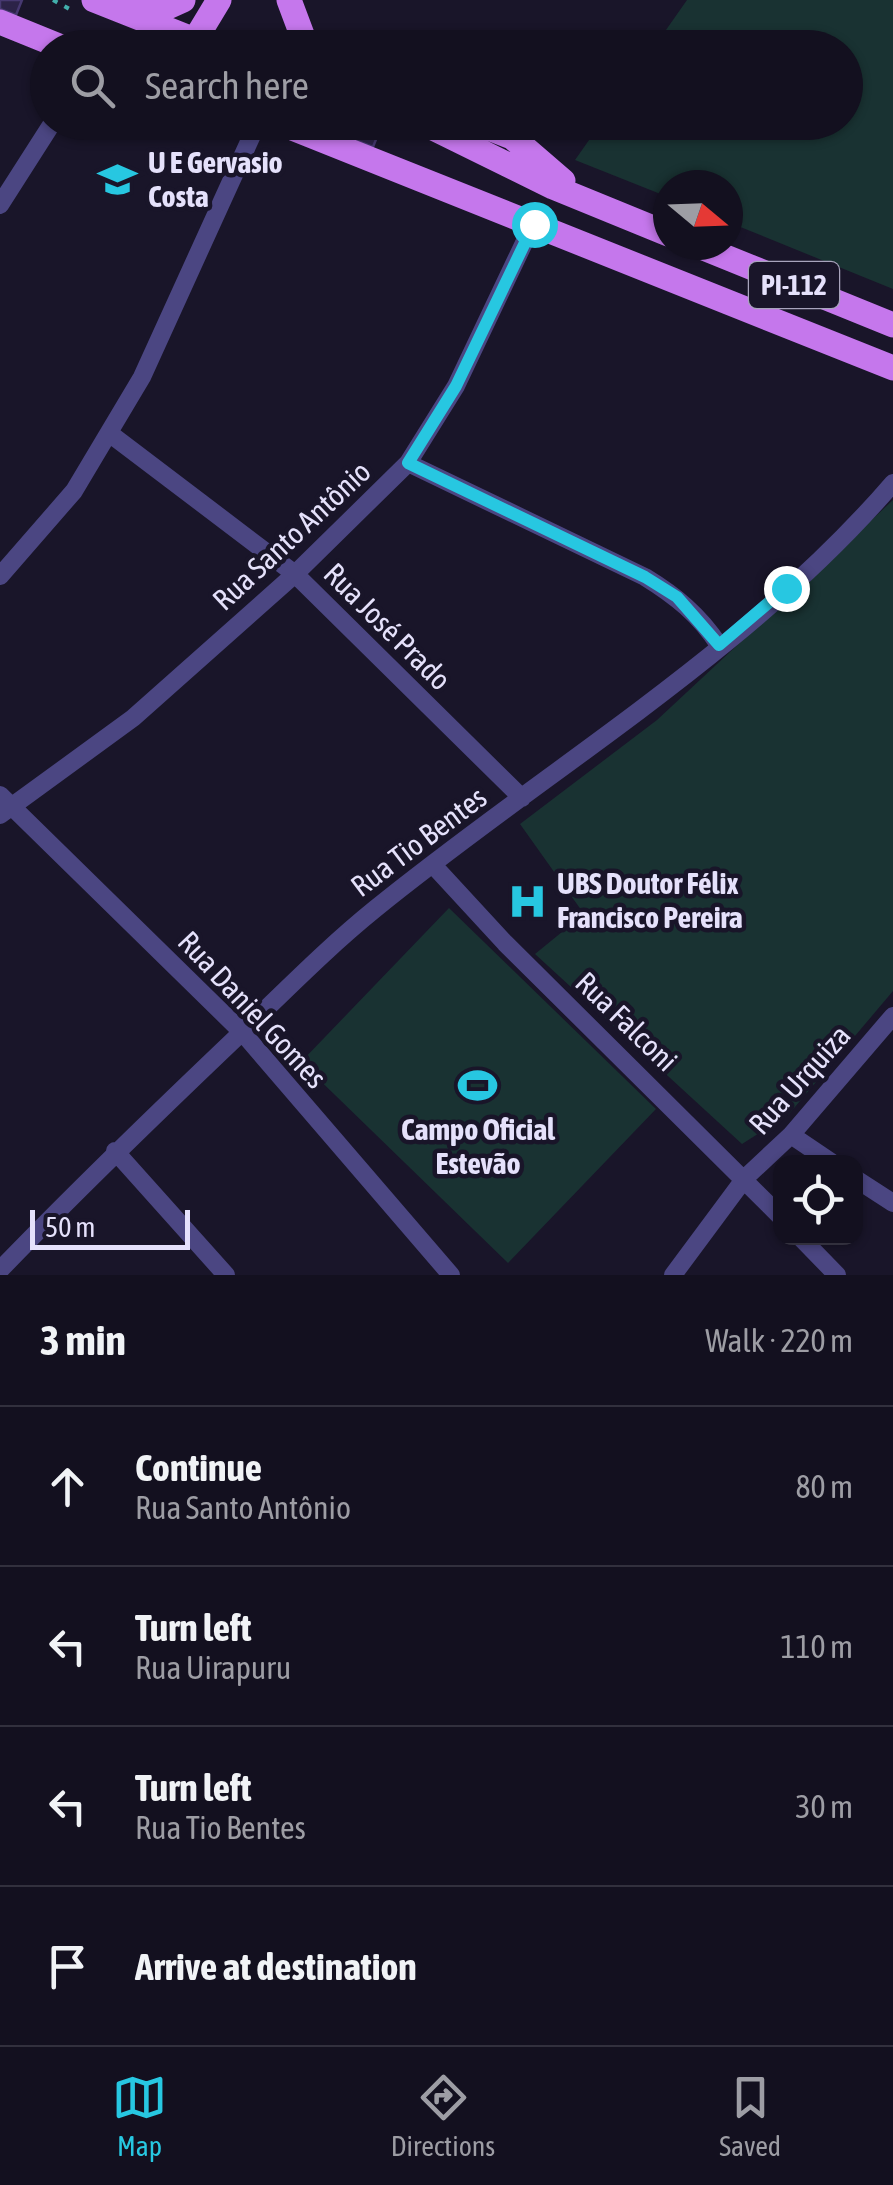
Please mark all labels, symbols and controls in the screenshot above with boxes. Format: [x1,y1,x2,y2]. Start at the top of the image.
search box [30,30,863,140]
icon: search [65,58,120,113]
text: Search here [145,64,309,107]
place label: U E Gervasio Costa [148,145,283,213]
school or university icon: U E Gervasio Costa [97,159,139,201]
north arrow [653,170,743,260]
route start [512,202,558,248]
road number: PI-112 [749,262,839,308]
street label: Rua Santo Antônio [206,454,377,617]
street label: Rua José Prado [317,556,458,697]
route end [764,566,810,612]
street label: Rua Tio Bentes [344,779,493,903]
place label: UBS Doutor Félix Francisco Pereira [557,866,743,934]
hospital icon: UBS Doutor Félix Francisco Pereira [506,880,548,922]
street label: Rua Daniel Gomes [172,924,334,1095]
street label: Rua Falconi [569,965,684,1078]
street label: Rua Urquiza [742,1018,857,1141]
sports icon: Campo Oficial Estevão [457,1065,499,1107]
place label: Campo Oficial Estevão [401,1112,556,1180]
map controls [773,1155,863,1245]
button: locate [773,1155,863,1245]
scale bar [30,1205,190,1250]
text: 50 m [45,1211,95,1243]
text: 3 min [40,1316,126,1364]
text: Walk · 220 m [705,1322,853,1359]
text: Continue [135,1446,262,1489]
icon: ahead [40,1459,95,1514]
text: 80 m [795,1468,853,1505]
text: Rua Santo Antônio [135,1489,351,1526]
text: Turn left [135,1606,251,1649]
icon: left [40,1619,95,1674]
text: 110 m [780,1628,853,1665]
text: Rua Uirapuru [135,1649,291,1686]
text: Turn left [135,1766,251,1809]
icon: left [40,1779,95,1834]
text: 30 m [795,1788,853,1825]
text: Rua Tio Bentes [135,1809,306,1846]
icon: arrive [40,1939,95,1994]
text: Arrive at destination [135,1945,417,1988]
tab: Map [112,2070,167,2162]
tab: Directions [391,2070,495,2162]
tab: Saved [719,2070,781,2162]

